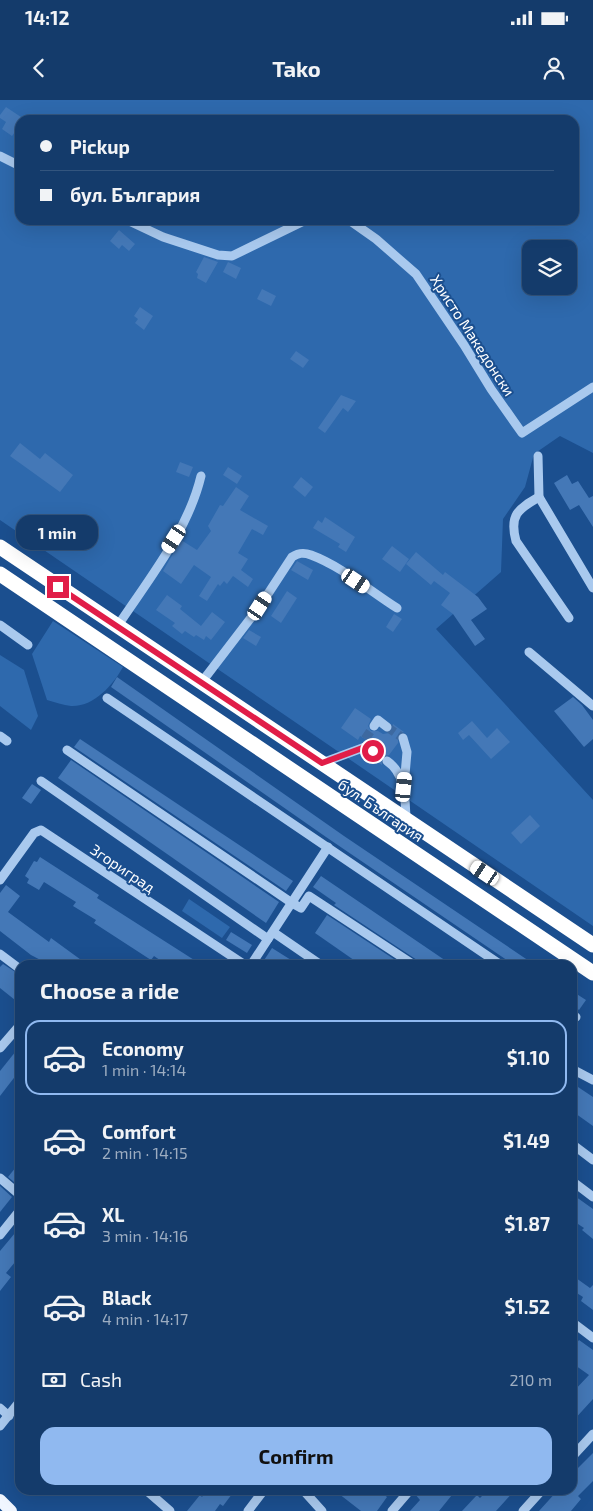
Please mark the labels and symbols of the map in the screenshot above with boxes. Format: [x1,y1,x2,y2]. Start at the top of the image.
street label: Христо Македонски [427,271,519,399]
callout: 1 min [17,514,99,550]
car [159,522,188,556]
car [339,566,372,596]
route end [47,576,69,598]
car [245,589,274,623]
route start [362,740,384,762]
car [394,771,413,803]
street label: бул. България [334,775,427,846]
street label: Згориград [87,840,159,896]
car [468,858,501,888]

